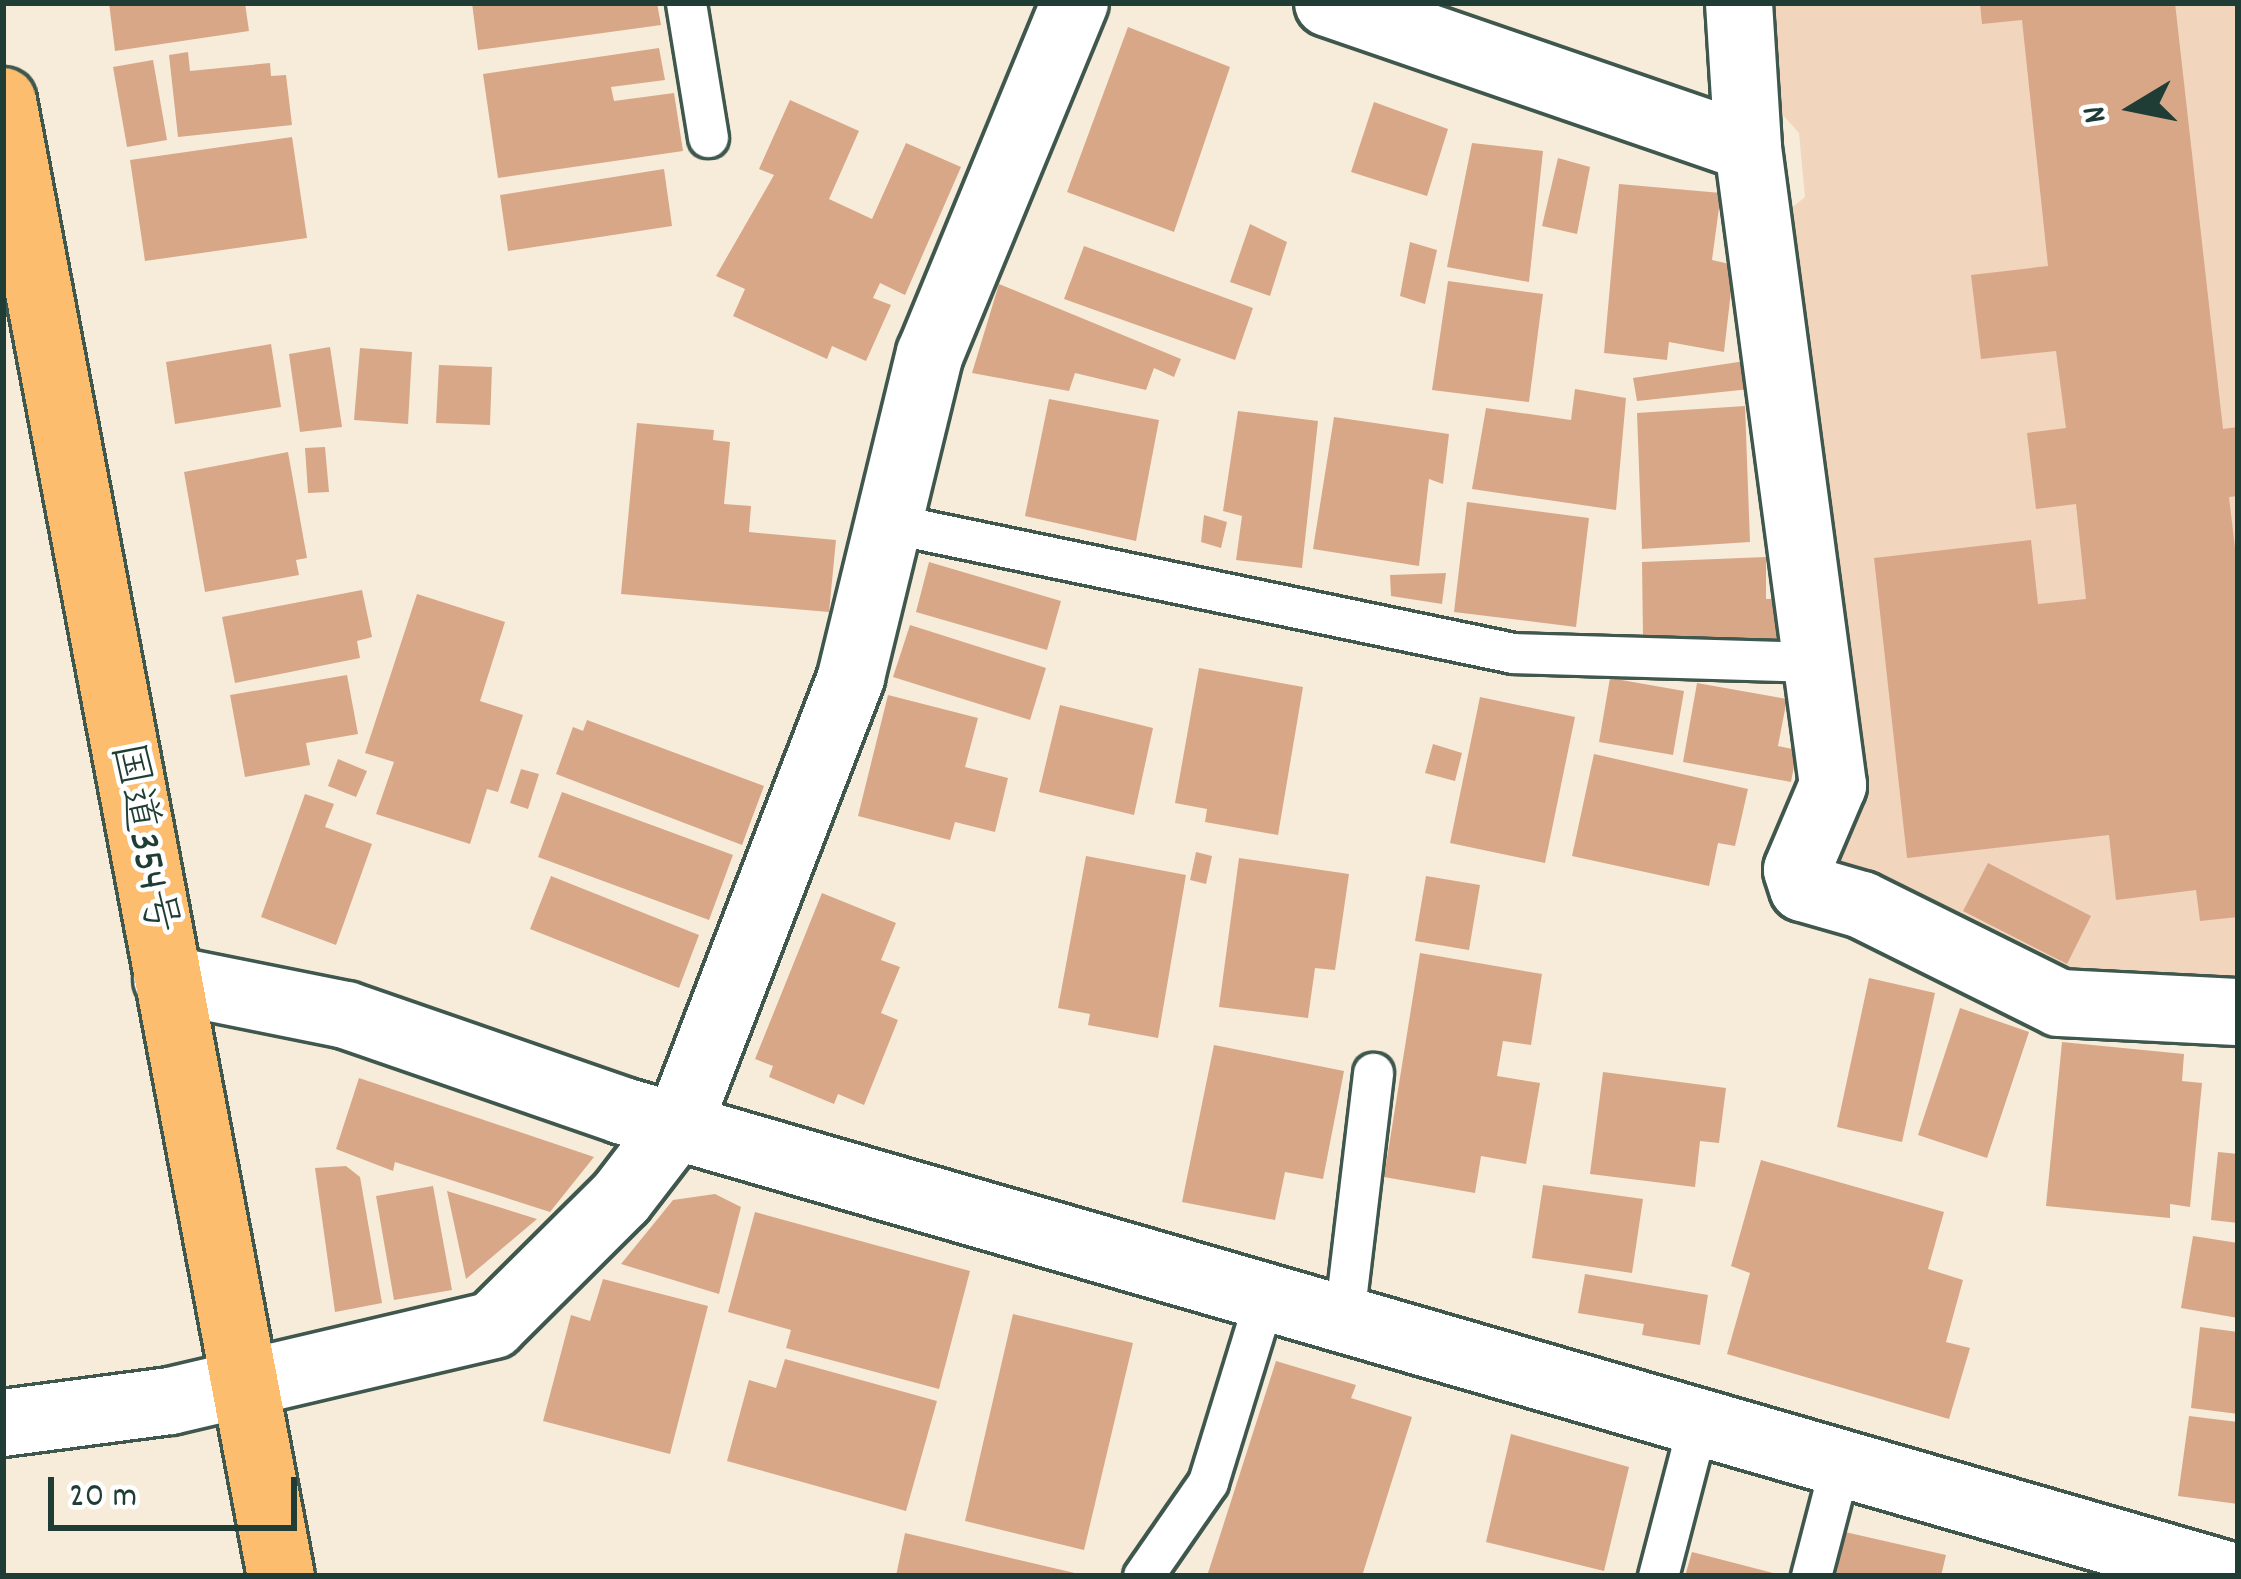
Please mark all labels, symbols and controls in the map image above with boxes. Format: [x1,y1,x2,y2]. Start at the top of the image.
north arrow [2073,48,2193,168]
text: N [2072,102,2122,126]
street label: 国道354号 [95,738,185,940]
scale bar [54,1453,303,1527]
text: 20 m [69,1472,137,1524]

